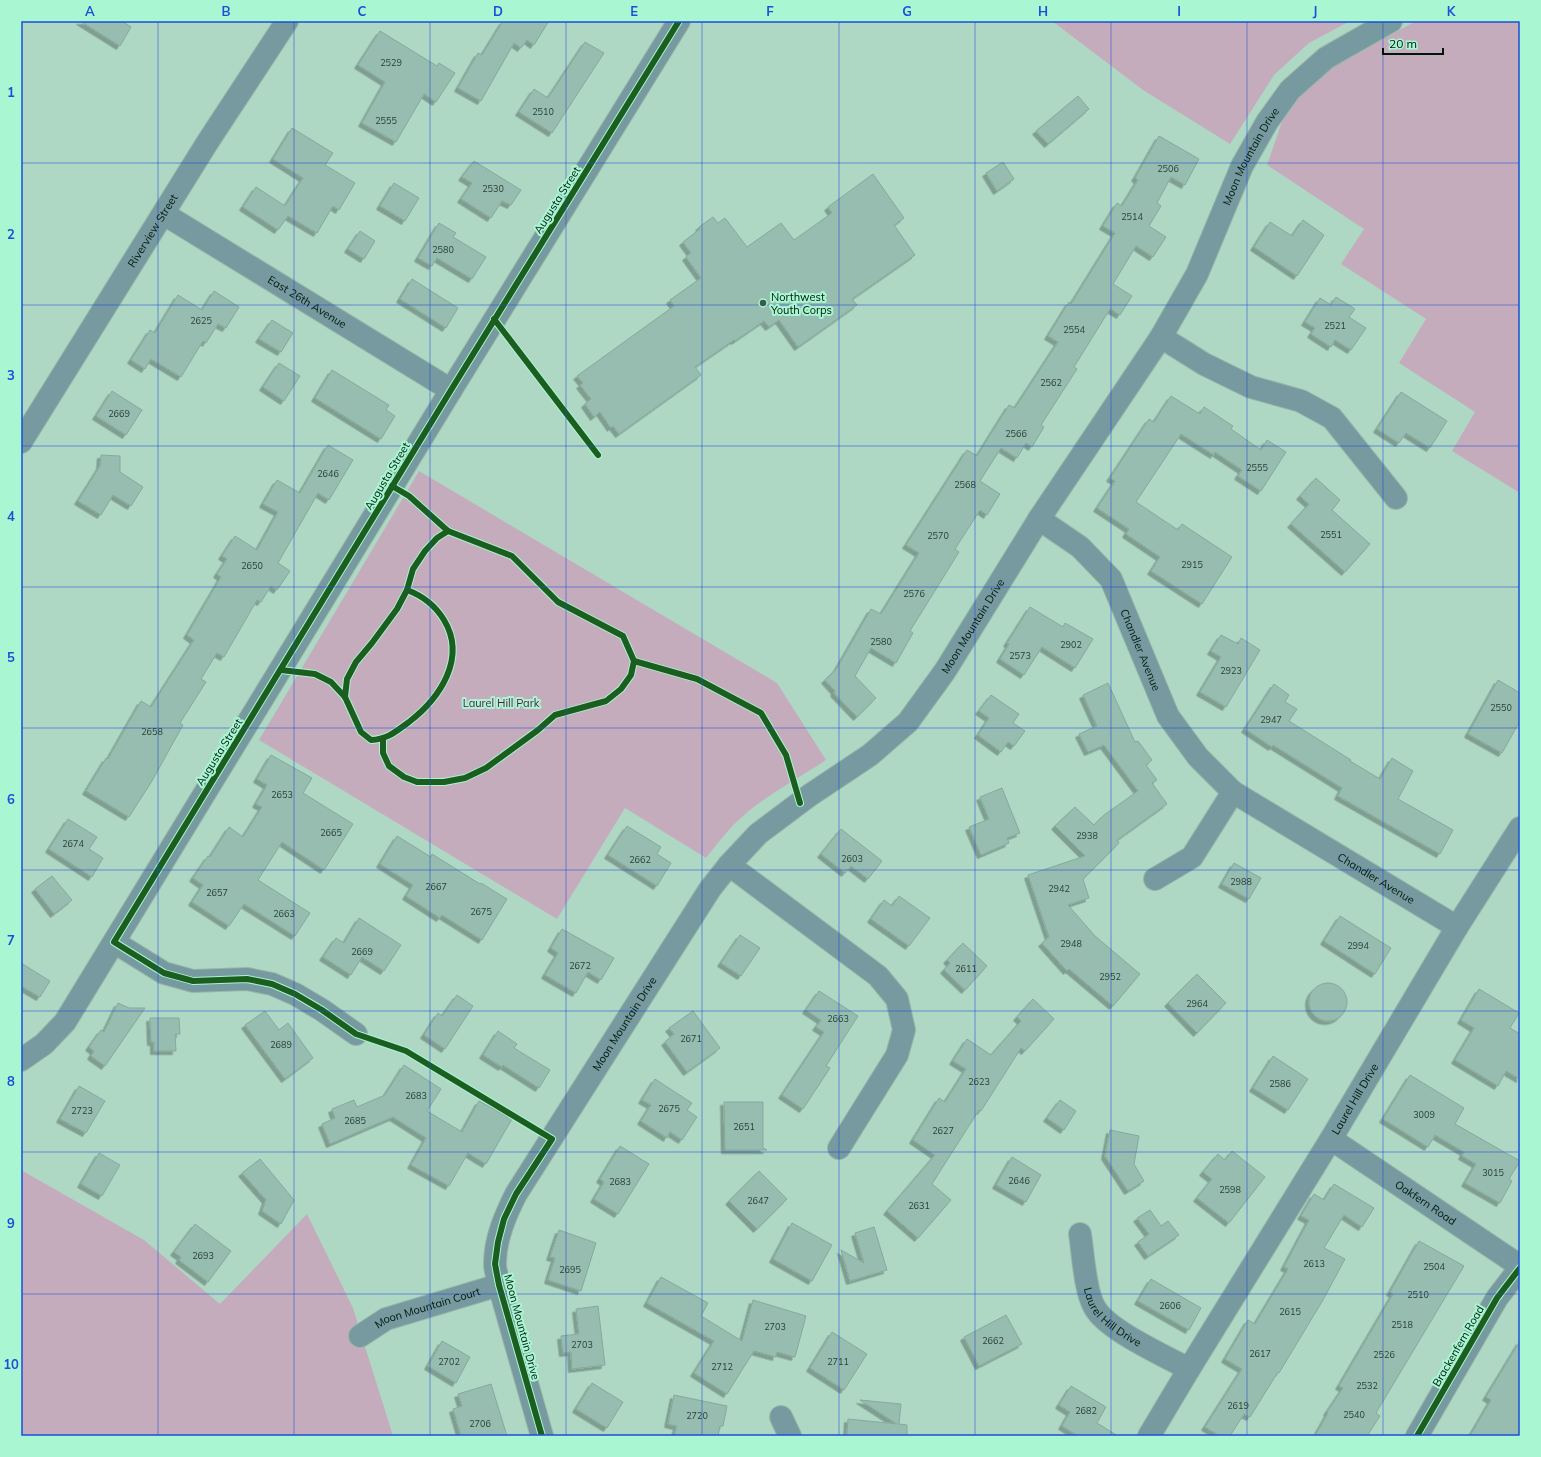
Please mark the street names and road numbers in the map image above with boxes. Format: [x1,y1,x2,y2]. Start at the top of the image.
street label: Moon Mountain Drive [1219,105,1282,207]
street label: Augusta Street [531,164,583,236]
street label: Riverview Street [124,191,181,270]
street label: East 26th Avenue [265,272,349,331]
street label: Augusta Street [361,439,413,512]
street label: Moon Mountain Drive [938,576,1007,676]
street label: Chandler Avenue [1117,607,1164,693]
street label: Augusta Street [193,716,245,788]
street label: Chandler Avenue [1335,850,1417,907]
street label: Moon Mountain Drive [589,974,659,1073]
street label: Laurel Hill Drive [1328,1061,1381,1137]
street label: Oakfern Road [1392,1177,1459,1228]
street label: Moon Mountain Drive [501,1273,543,1381]
street label: Moon Mountain Court [372,1284,482,1332]
street label: Laurel Hill Drive [1081,1286,1144,1350]
street label: Brackenfern Road [1429,1303,1487,1389]

